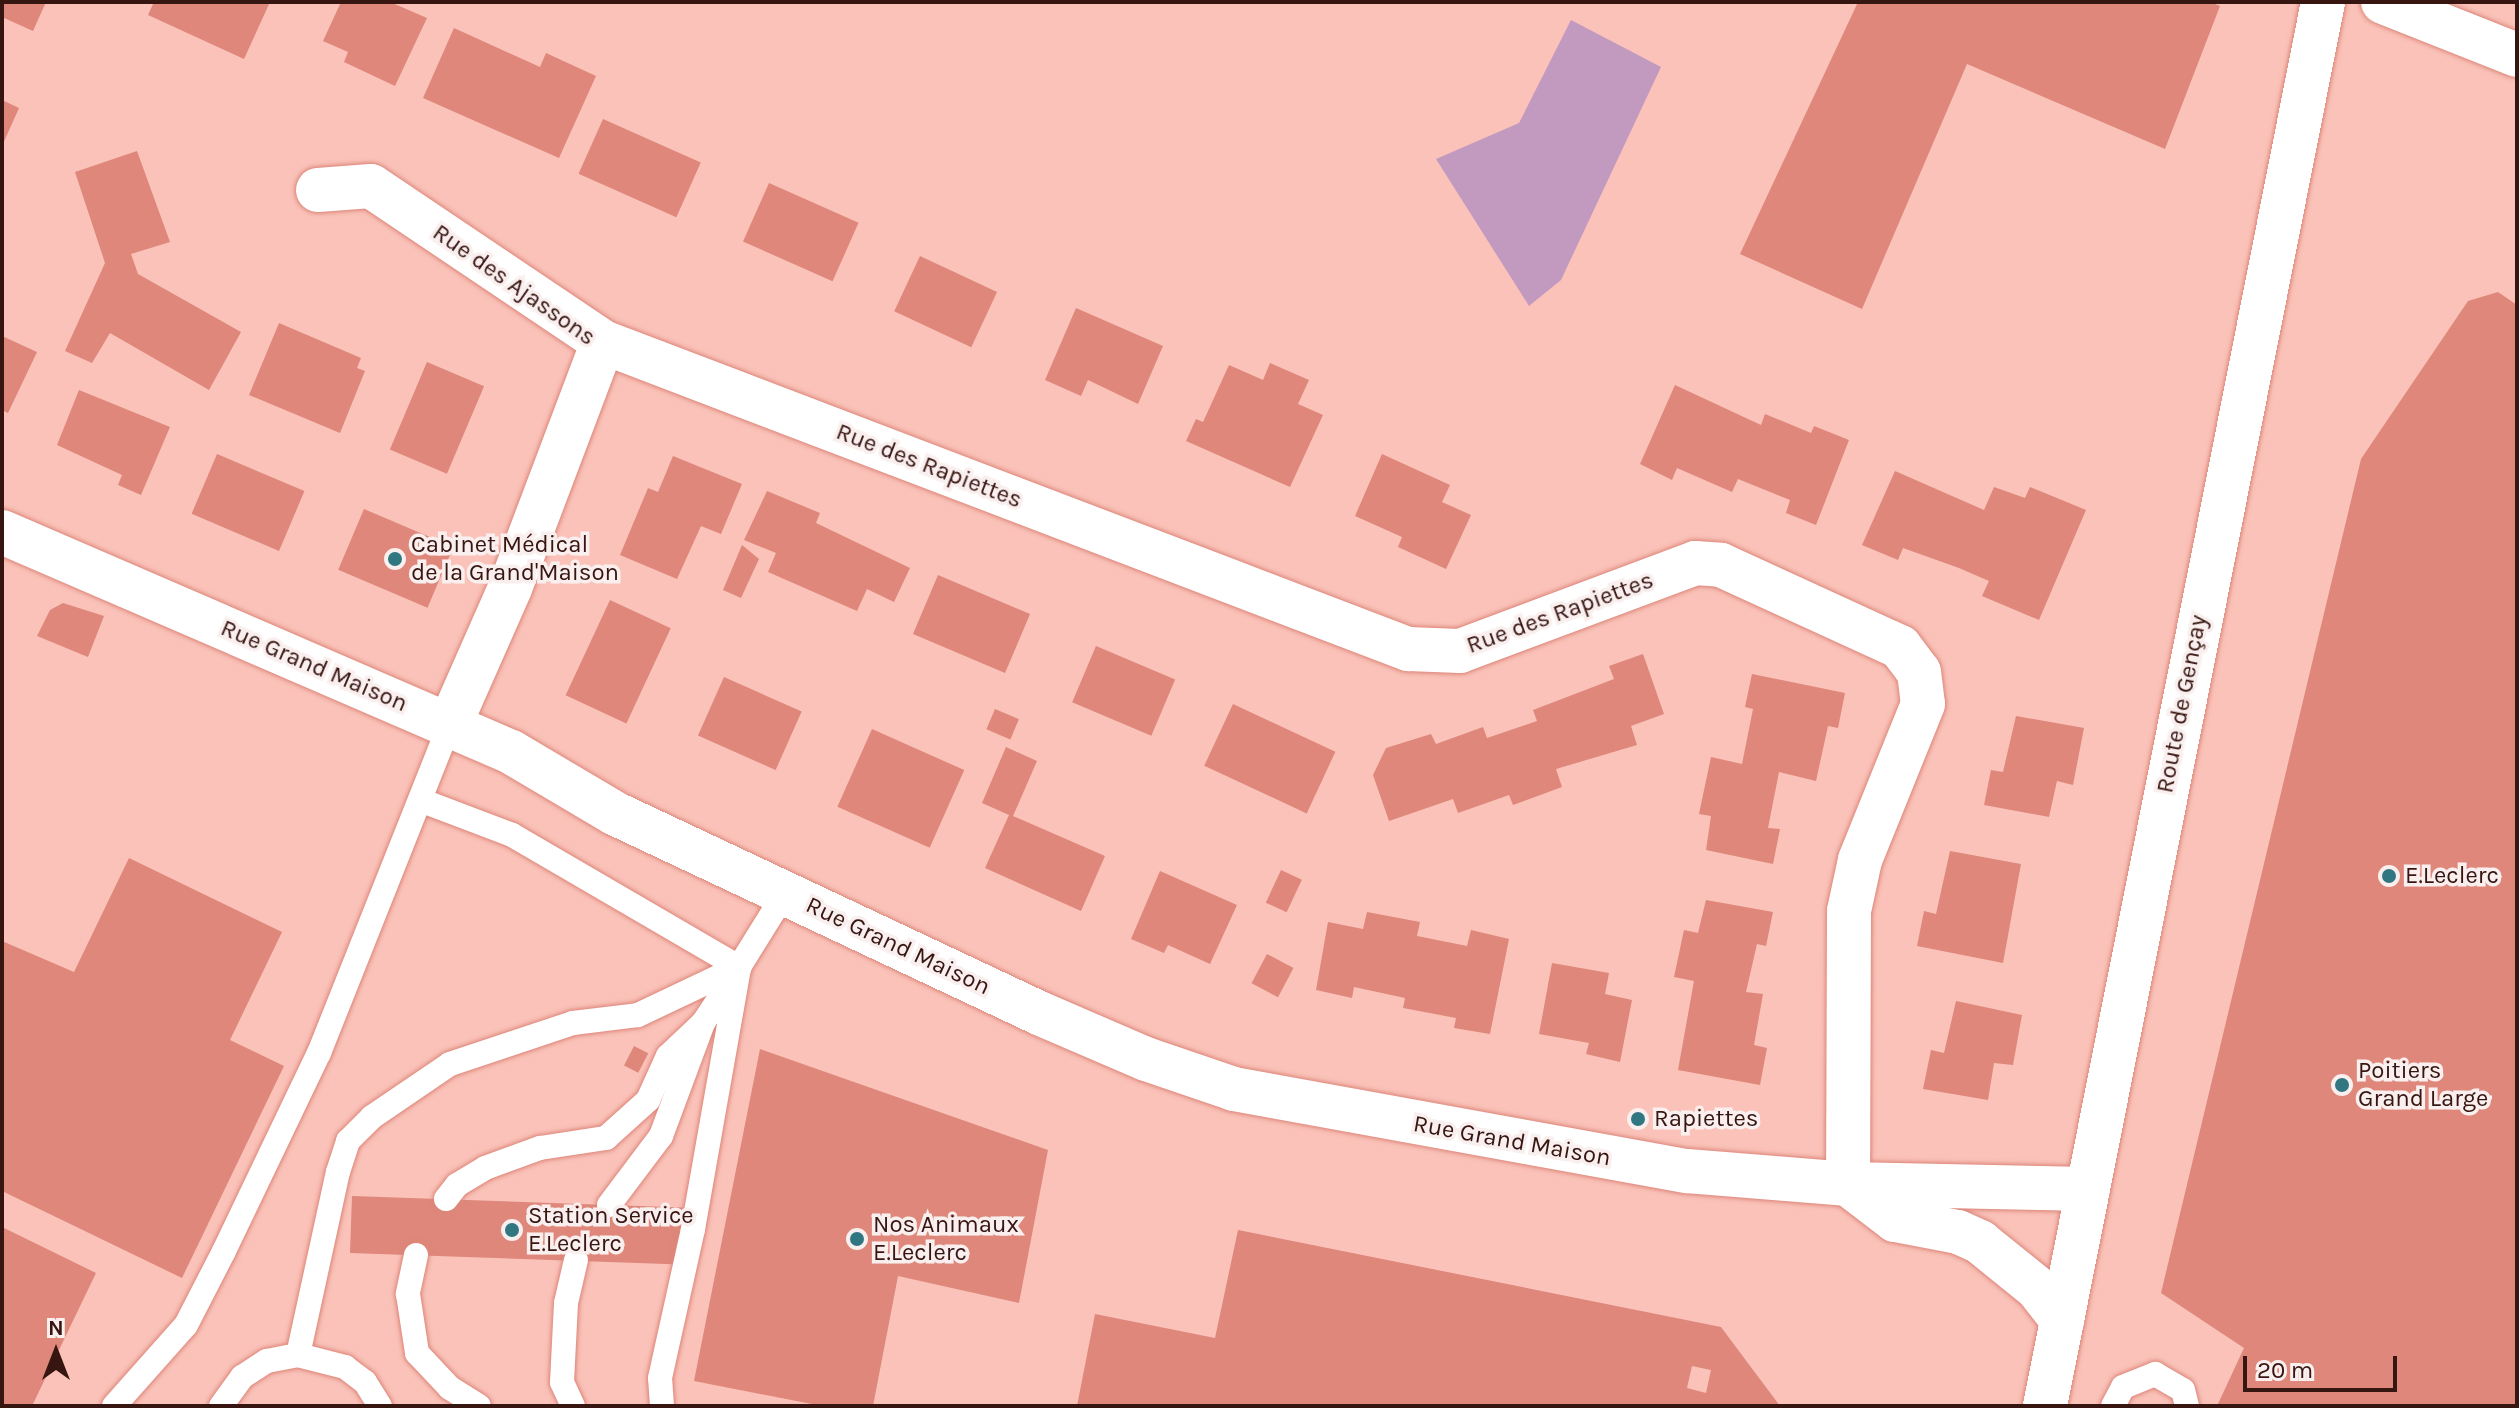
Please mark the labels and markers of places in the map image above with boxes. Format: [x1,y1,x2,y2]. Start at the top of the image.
place label: Cabinet Médical de la Grand'Maison [411,531,619,587]
marker: Cabinet Médical de la Grand'Maison [386,550,404,568]
place label: E.Leclerc [2405,862,2499,890]
marker: E.Leclerc [2380,867,2398,885]
place label: Poitiers Grand Large [2358,1057,2488,1113]
marker: Poitiers Grand Large [2333,1076,2351,1094]
place label: Rapiettes [1654,1105,1758,1133]
marker: Rapiettes [1629,1110,1647,1128]
place label: Station Service E.Leclerc [528,1202,694,1258]
place label: Nos Animaux E.Leclerc [873,1211,1019,1267]
marker: Station Service E.Leclerc [503,1221,521,1239]
marker: Nos Animaux E.Leclerc [848,1230,866,1248]

